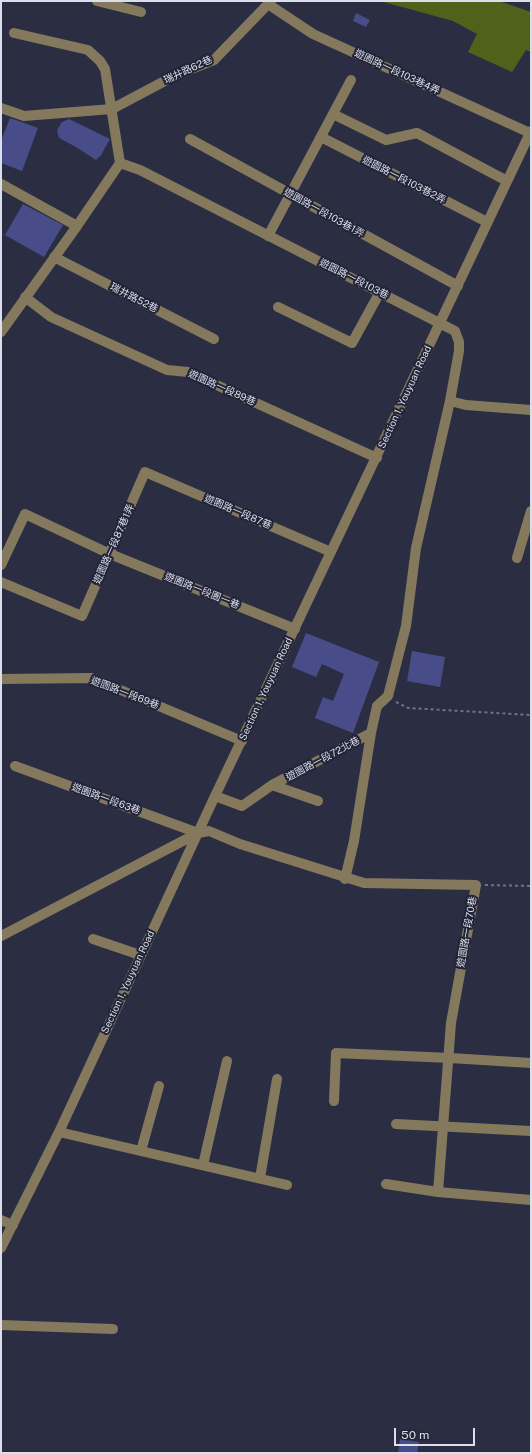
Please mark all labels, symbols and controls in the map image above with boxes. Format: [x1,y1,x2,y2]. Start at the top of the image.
street label: 遊園路一段103巷4弄 [352,47,442,97]
street label: 瑞井路62巷 [162,54,214,86]
street label: 遊園路一段103巷2弄 [360,154,448,206]
street label: 遊園路一段103巷1弄 [282,186,366,240]
street label: 遊園路一段103巷 [317,256,391,302]
street label: 瑞井路52巷 [108,281,160,315]
street label: Section 1, Youyuan Road [376,344,434,450]
street label: 遊園路一段89巷 [186,368,258,408]
street label: 遊園路一段87巷 [202,492,274,532]
street label: 遊園路一段87巷1弄 [91,502,137,586]
street label: 遊園路一段園一巷 [163,570,241,612]
street label: Section 1, Youyuan Road [237,636,295,742]
street label: 遊園路一段69巷 [89,674,161,712]
street label: 遊園路一段72北巷 [284,734,362,784]
street label: 遊園路一段63巷 [70,781,142,817]
street label: 遊園路一段70巷 [455,896,479,968]
street label: Section 1, Youyuan Road [99,929,157,1035]
scale bar [396,1420,477,1446]
text: 50 m [401,1428,429,1442]

